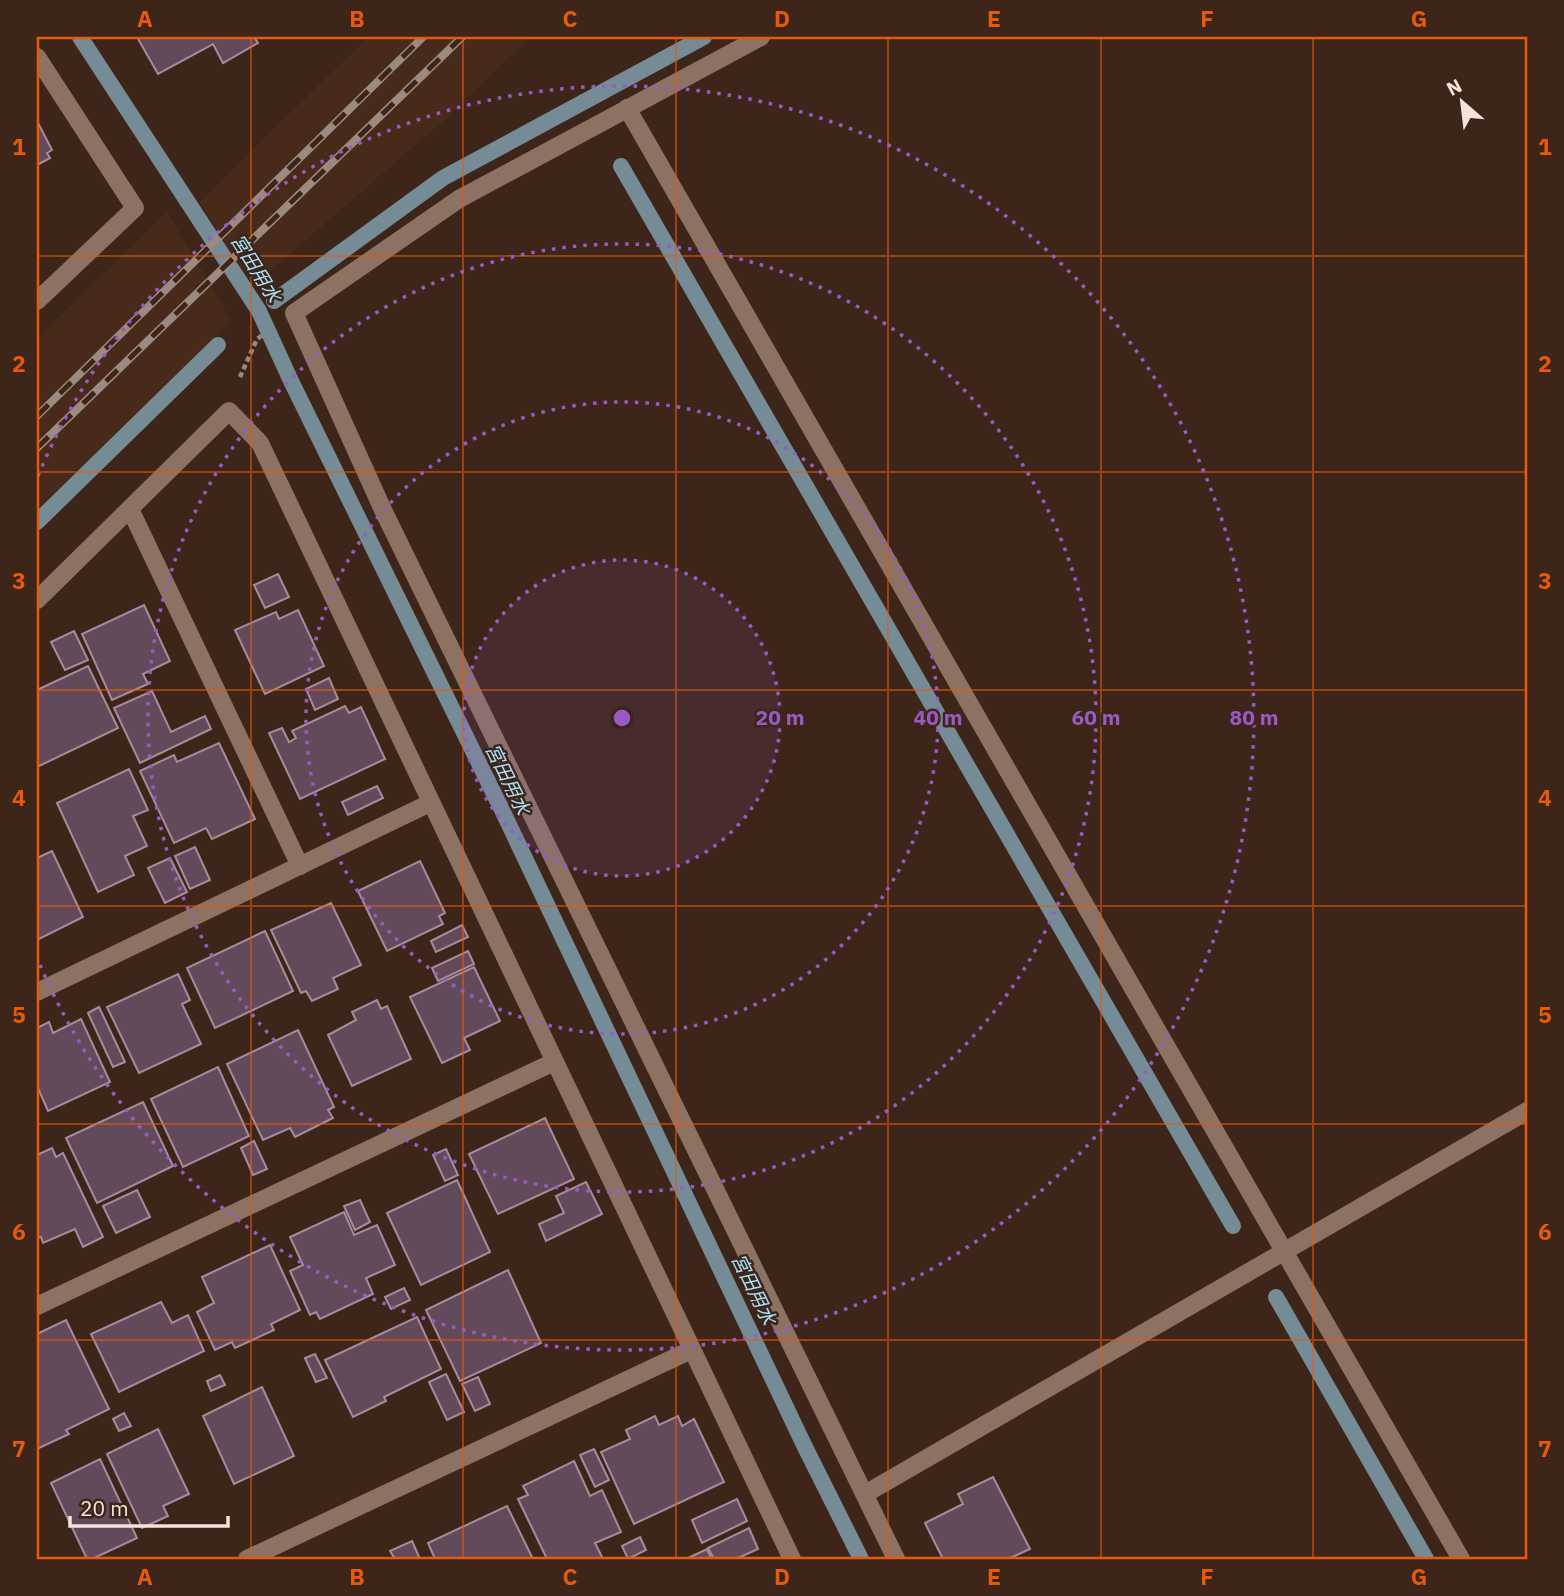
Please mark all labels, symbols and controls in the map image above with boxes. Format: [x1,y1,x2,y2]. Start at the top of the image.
text: A [137,3,153,33]
text: B [349,3,365,33]
text: C [563,3,578,33]
text: D [774,3,790,33]
text: E [987,3,1001,33]
text: F [1200,3,1214,33]
text: G [1411,3,1427,33]
north arrow [1428,66,1498,136]
text: N [1442,73,1466,101]
text: 1 [12,131,26,161]
text: 1 [1538,131,1552,161]
water label: 宮田用水 [226,229,287,308]
text: 2 [12,348,26,378]
text: 2 [1538,348,1552,378]
text: 3 [12,565,26,595]
text: 3 [1538,565,1552,595]
text: 20 m [756,703,804,731]
text: 40 m [914,703,962,731]
text: 60 m [1072,703,1120,731]
text: 80 m [1230,703,1278,731]
centre of rings [610,706,634,730]
water label: 宮田用水 [481,740,536,820]
text: 4 [12,782,26,812]
text: 4 [1538,782,1552,812]
text: 5 [12,999,26,1029]
text: 5 [1538,999,1552,1029]
text: 6 [12,1216,26,1246]
text: 6 [1538,1216,1552,1246]
water label: 宮田用水 [727,1250,782,1330]
text: 7 [12,1433,26,1463]
text: 7 [1538,1433,1552,1463]
scale bar [70,1484,228,1528]
text: 20 m [80,1494,129,1522]
text: A [137,1561,153,1591]
text: B [349,1561,365,1591]
text: C [563,1561,578,1591]
text: D [774,1561,790,1591]
text: E [987,1561,1001,1591]
text: F [1200,1561,1214,1591]
text: G [1411,1561,1427,1591]

